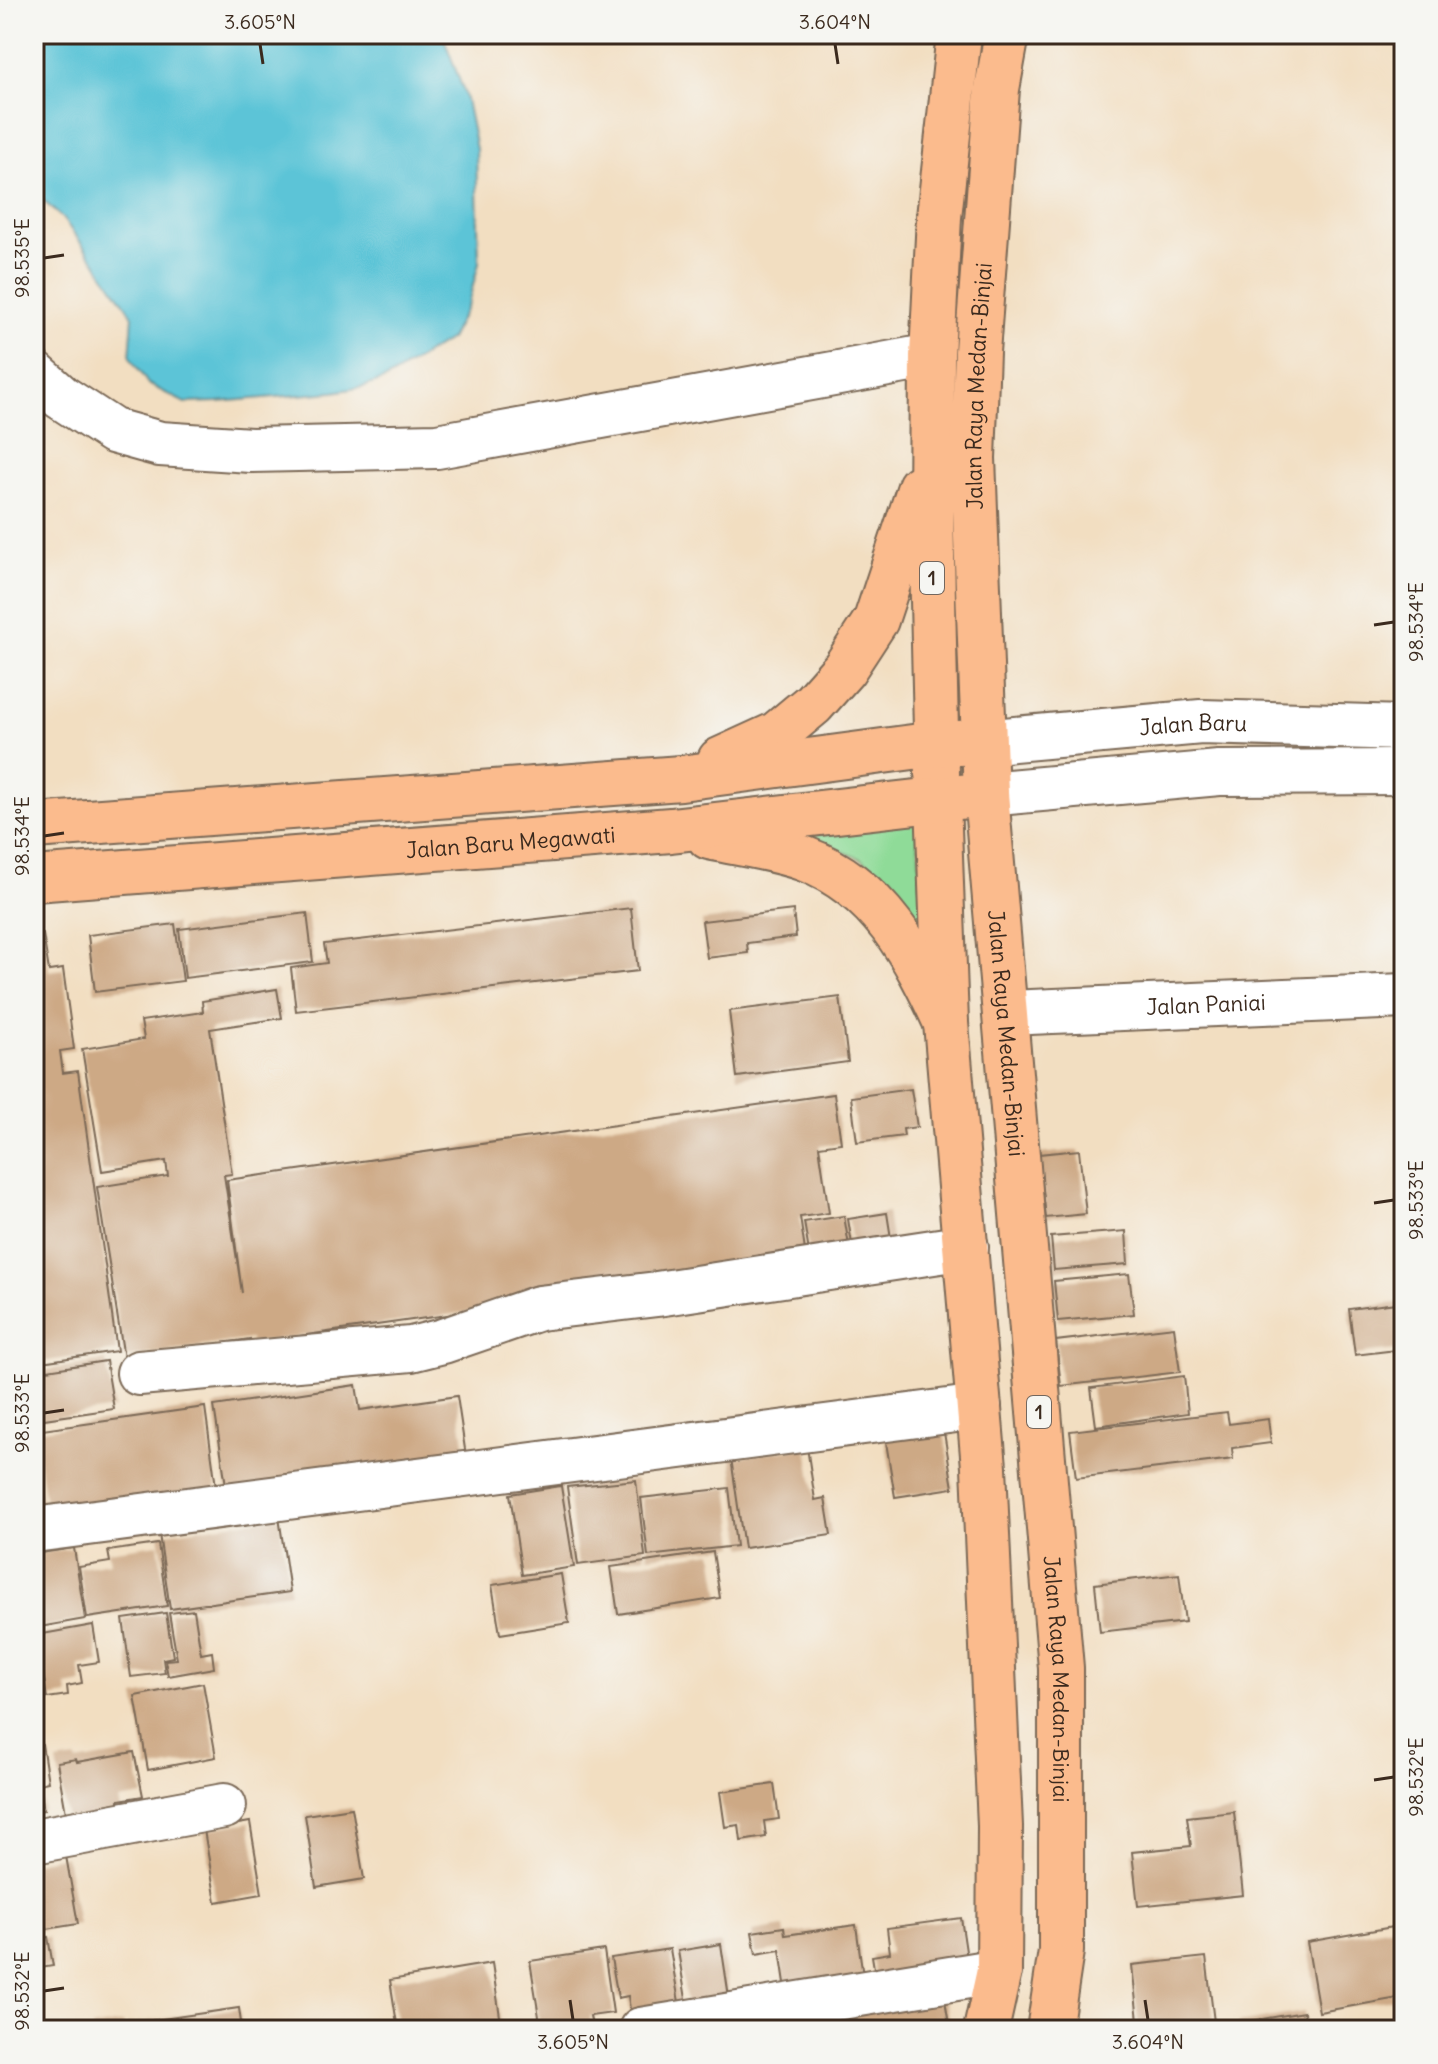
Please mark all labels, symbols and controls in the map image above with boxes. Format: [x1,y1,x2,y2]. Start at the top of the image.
text: 3.605°N [224,9,296,34]
text: 3.604°N [799,9,871,34]
text: 98.535°E [9,218,34,298]
street label: Jalan Raya Medan-Binjai [959,262,998,510]
road number: 1 [920,562,944,594]
text: 98.534°E [1403,582,1428,662]
street label: Jalan Baru [1138,708,1248,742]
text: 98.534°E [9,796,34,876]
street label: Jalan Baru Megawati [405,820,616,864]
street label: Jalan Raya Medan-Binjai [982,909,1031,1158]
street label: Jalan Paniai [1145,988,1266,1021]
text: 98.533°E [1403,1160,1428,1240]
text: 98.533°E [9,1373,34,1453]
road number: 1 [1027,1396,1051,1428]
street label: Jalan Raya Medan-Binjai [1037,1554,1075,1802]
text: 98.532°E [1403,1737,1428,1817]
text: 98.532°E [9,1951,34,2031]
text: 3.605°N [537,2029,609,2054]
text: 3.604°N [1112,2029,1184,2054]

